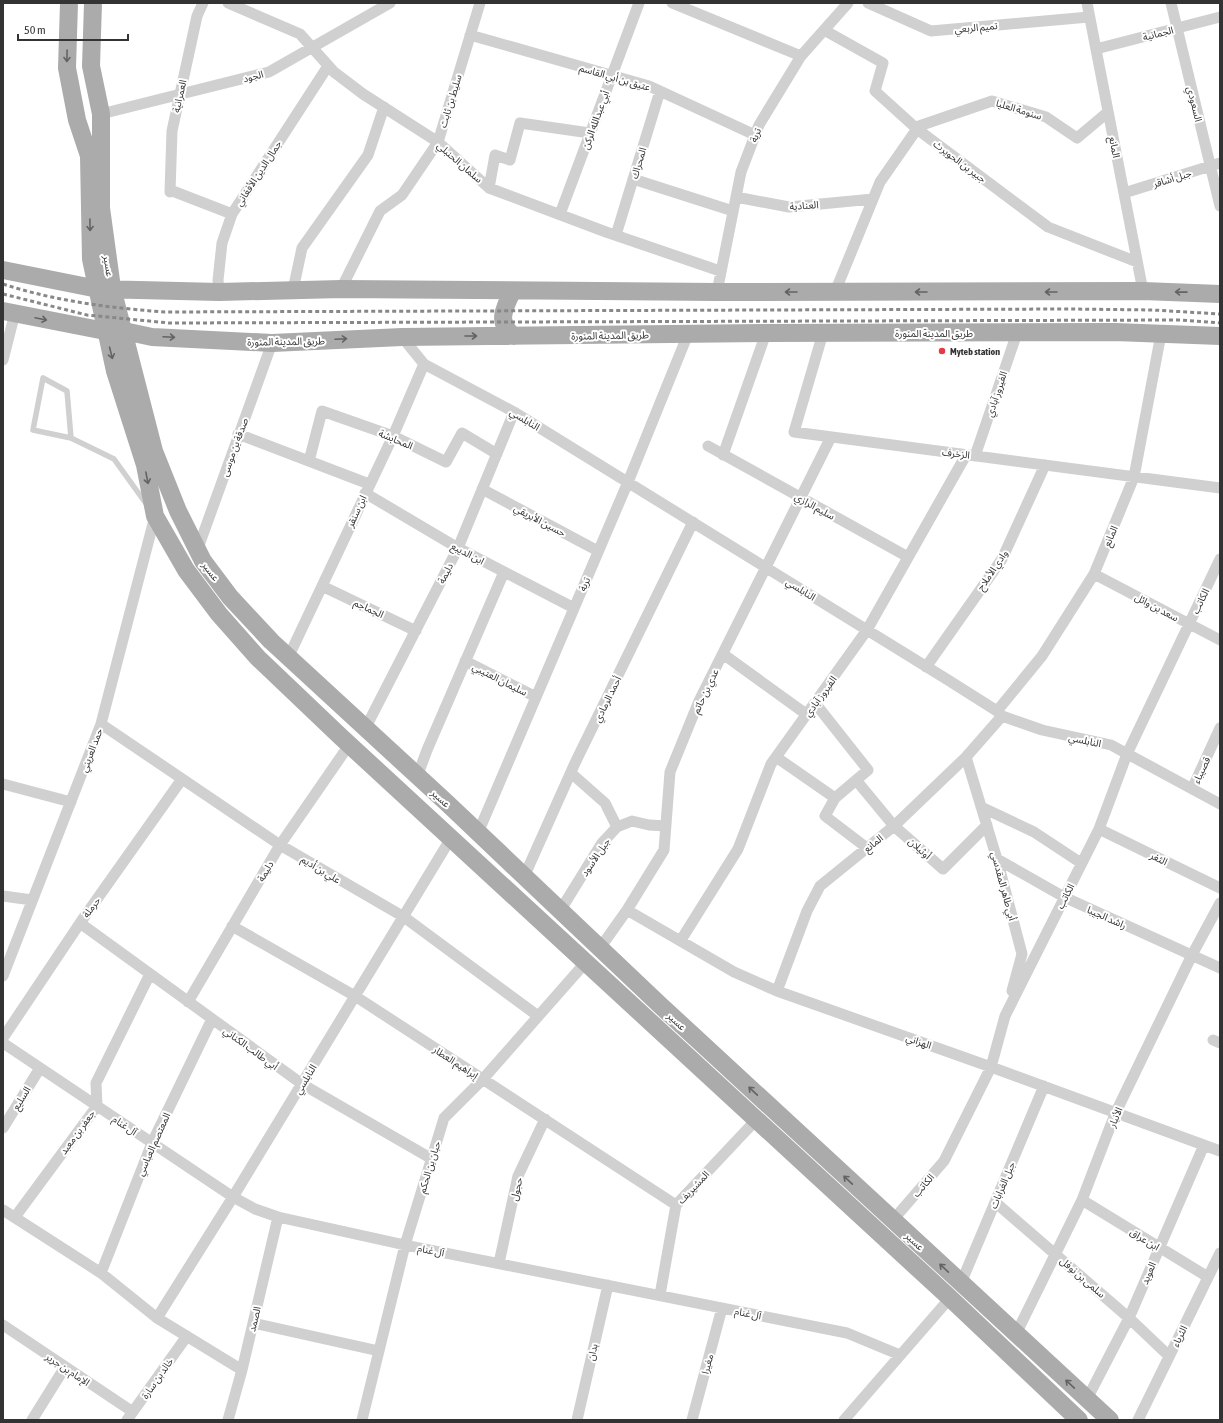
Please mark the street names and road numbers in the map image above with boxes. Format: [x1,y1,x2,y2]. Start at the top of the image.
street label: تميم الربعي [954,20,998,37]
street label: الجمانية [1142,24,1175,43]
street label: عتيق بن أبي القاسم [577,62,652,95]
street label: الجود [242,68,265,85]
street label: سليط بن ثابت [437,73,464,129]
street label: العمرانية [170,79,190,114]
street label: السعودي [1183,85,1204,123]
street label: أبي عبدالله الركن [580,89,614,152]
street label: سنومة العليا [994,97,1043,123]
street label: تربة [748,127,764,144]
street label: المانع [1105,135,1122,159]
street label: جمال الدين الأفغاني [233,138,286,209]
street label: جبير بن الحويرث [931,138,988,186]
street label: سلمان الحنبلي [433,140,485,187]
street label: المحراك [629,146,649,180]
street label: جبل أشاقر [1151,167,1193,191]
street label: العنادية [789,199,819,212]
street label: عسير [100,254,115,277]
street label: طريق المدينة المنورة [895,328,973,340]
street label: طريق المدينة المنورة [571,329,649,343]
street label: طريق المدينة المنورة [247,335,325,349]
street label: الفيروز آبادي [984,370,1011,419]
street label: النابلسي [507,406,542,435]
street label: صدقة بن موسى [219,416,251,478]
street label: المحابشة [377,427,415,452]
street label: الزخرف [941,446,970,462]
street label: سليم الرازي [792,491,837,524]
street label: ابن سنقر [344,494,370,530]
street label: حسين الأبريقي [511,502,567,541]
street label: المانع [1101,524,1122,549]
street label: ابن الديبع [448,540,486,568]
street label: وادي الأملاح [975,548,1012,594]
street label: عسير [198,559,221,584]
street label: دليمة [436,561,455,585]
street label: تربة [577,575,593,593]
street label: النابلسي [783,576,818,605]
street label: الكاتب [1190,587,1211,616]
street label: سعد بن وائل [1133,591,1181,625]
street label: الجماجم [351,597,385,622]
street label: سليمان العتيبي [470,661,529,700]
street label: عدي بن حاتم [690,667,723,716]
street label: أحمد الرمادي [591,674,626,725]
street label: الفيروز آبادي [802,674,841,720]
street label: حمد العريني [78,727,107,774]
street label: النابلسي [1067,732,1102,752]
street label: قصيباء [1191,755,1213,785]
street label: عسير [428,787,452,810]
street label: المانع [861,832,886,856]
street label: أوثيلان [906,835,934,862]
street label: جبل الأسود [579,836,613,879]
street label: الثغر [1147,849,1169,868]
street label: أبي طاهر المقدسي [987,850,1018,923]
street label: علي بن أديم [298,853,343,887]
street label: دليمة [255,859,276,883]
street label: الكاتب [1054,882,1077,911]
street label: حرملة [80,895,103,920]
street label: راشد الجيبا [1085,904,1128,932]
street label: عسير [664,1009,688,1033]
street label: أبي طالب الكناني [220,1025,281,1074]
street label: الهزاني [904,1032,933,1053]
street label: إبراهيم العطار [429,1043,481,1083]
street label: النابلسي [292,1062,321,1097]
street label: السليع [10,1084,34,1113]
street label: الأنبار [1106,1105,1126,1130]
street label: جعفر بن معبد [58,1108,98,1157]
street label: المعتصم العباسي [135,1111,174,1178]
street label: آل غنام [109,1113,140,1141]
street label: حبان بن الحكم [416,1140,445,1195]
street label: جبل الغرابات [988,1160,1018,1211]
street label: المشيريف [675,1169,712,1207]
street label: الكاتب [910,1172,937,1199]
street label: حجول [508,1176,526,1202]
street label: ابن عراق [1127,1226,1162,1253]
street label: عسير [902,1229,926,1253]
street label: آل غنام [416,1243,446,1262]
street label: سلمى بن نوفل [1057,1255,1107,1301]
street label: العويد [1139,1260,1159,1286]
street label: الصمد [246,1305,263,1333]
street label: آل غنام [733,1306,763,1325]
street label: الثرياء [1170,1324,1190,1349]
street label: بدان [585,1342,600,1362]
street label: الإمام بن جرير [41,1350,92,1391]
street label: مغيرا [700,1353,716,1376]
street label: خالد بن سارة [139,1356,176,1401]

